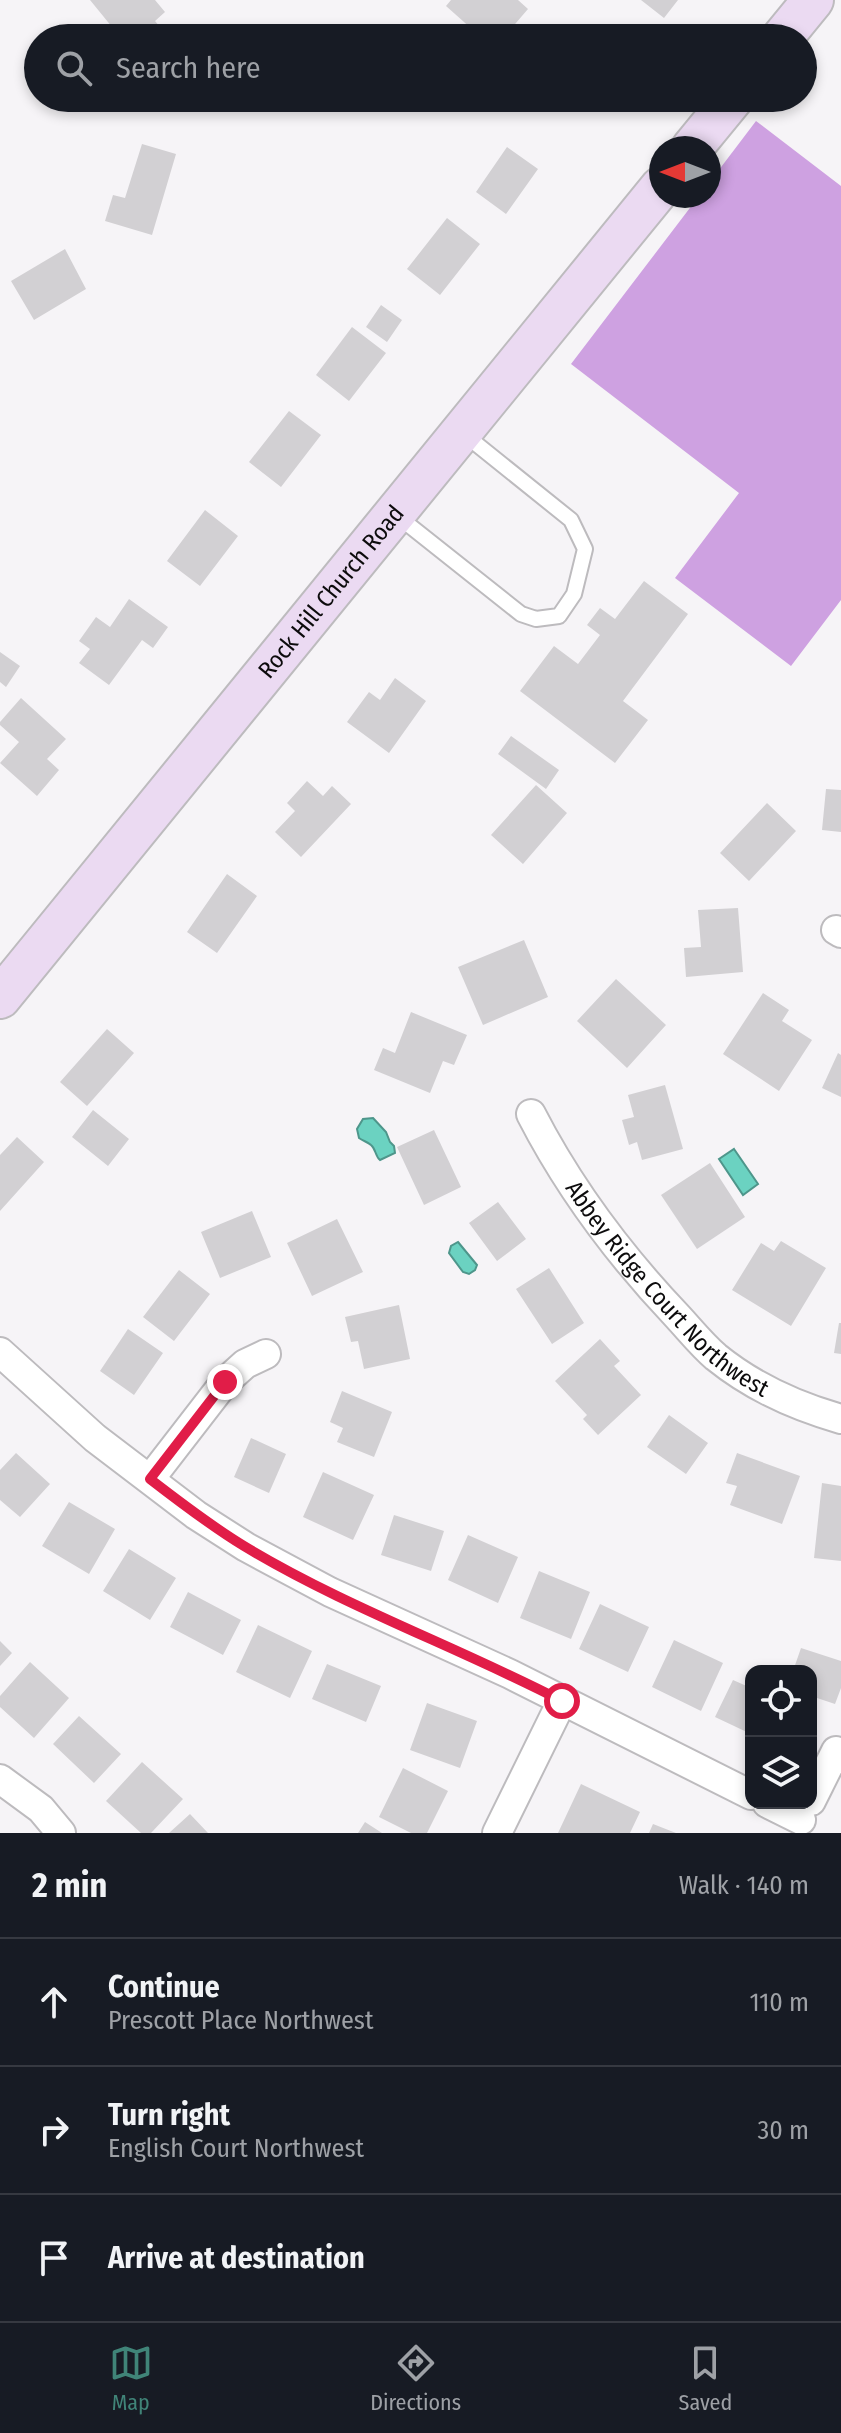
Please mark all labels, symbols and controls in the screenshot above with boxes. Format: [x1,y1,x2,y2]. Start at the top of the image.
search box [24,24,817,112]
icon: search [52,46,96,90]
text: Search here [116,50,261,86]
north arrow [649,136,721,208]
street label: Rock Hill Church Road [252,500,410,684]
street label: Abbey Ridge Court Northwest [560,1176,774,1403]
route end [207,1364,243,1400]
map controls [745,1665,817,1809]
button: locate [745,1665,817,1737]
route start [544,1683,580,1719]
button: layers [745,1737,817,1809]
text: 2 min [32,1865,107,1906]
text: Walk · 140 m [679,1870,809,1901]
text: Continue [108,1969,220,2005]
icon: ahead [32,1980,76,2024]
text: 110 m [749,1987,809,2018]
text: Prescott Place Northwest [108,2005,373,2036]
text: Turn right [108,2097,230,2133]
icon: right [32,2108,76,2152]
text: 30 m [758,2115,809,2146]
text: English Court Northwest [108,2133,364,2164]
icon: arrive [32,2236,76,2280]
text: Arrive at destination [108,2240,365,2276]
tab: Map [109,2341,153,2416]
tab: Directions [370,2341,461,2416]
tab: Saved [679,2341,732,2416]

